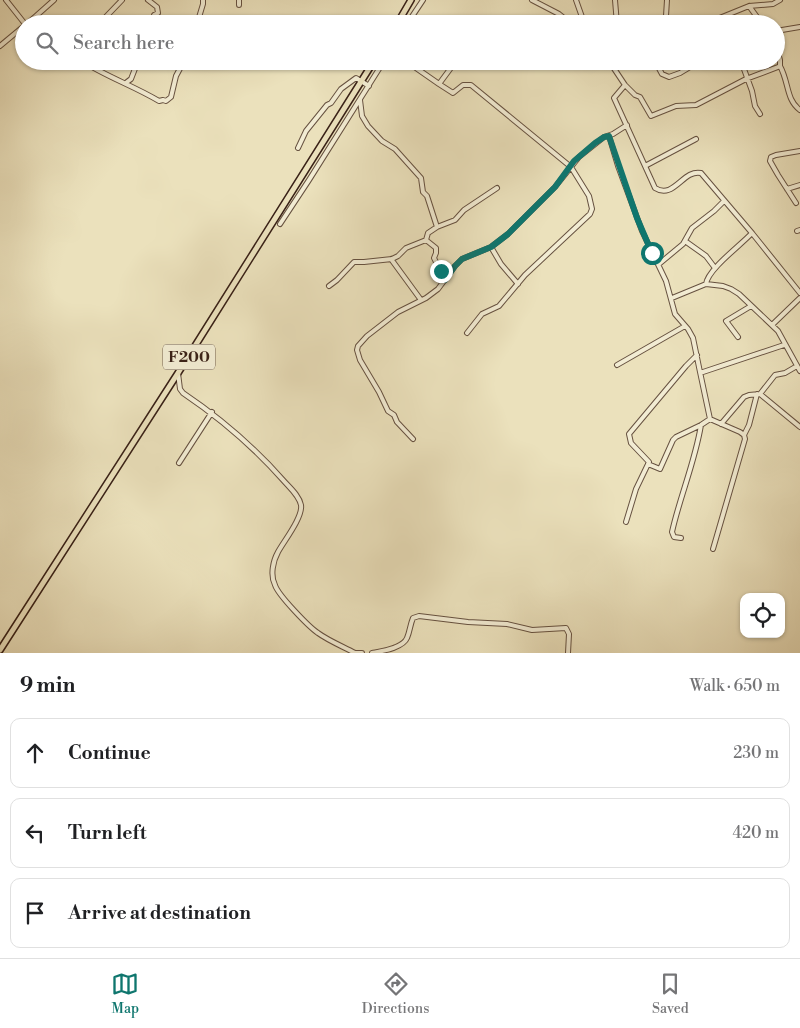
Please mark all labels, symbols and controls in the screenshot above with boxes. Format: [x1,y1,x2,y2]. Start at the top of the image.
search box [15,15,785,70]
icon: search [33,29,61,57]
text: Search here [73,31,174,55]
route start [641,242,664,265]
route end [430,260,453,283]
road number: F200 [163,344,215,370]
map controls [740,593,785,638]
button: locate [740,593,785,638]
text: 9 min [20,673,75,699]
text: Walk · 650 m [690,676,780,696]
icon: ahead [21,739,49,767]
text: Continue [68,741,151,765]
text: 230 m [733,743,779,763]
icon: left [21,819,49,847]
text: Turn left [68,821,147,845]
text: 420 m [732,823,779,843]
icon: arrive [21,899,49,927]
text: Arrive at destination [68,901,251,925]
tab: Map [111,970,139,1018]
tab: Directions [362,970,429,1018]
tab: Saved [652,970,689,1018]

